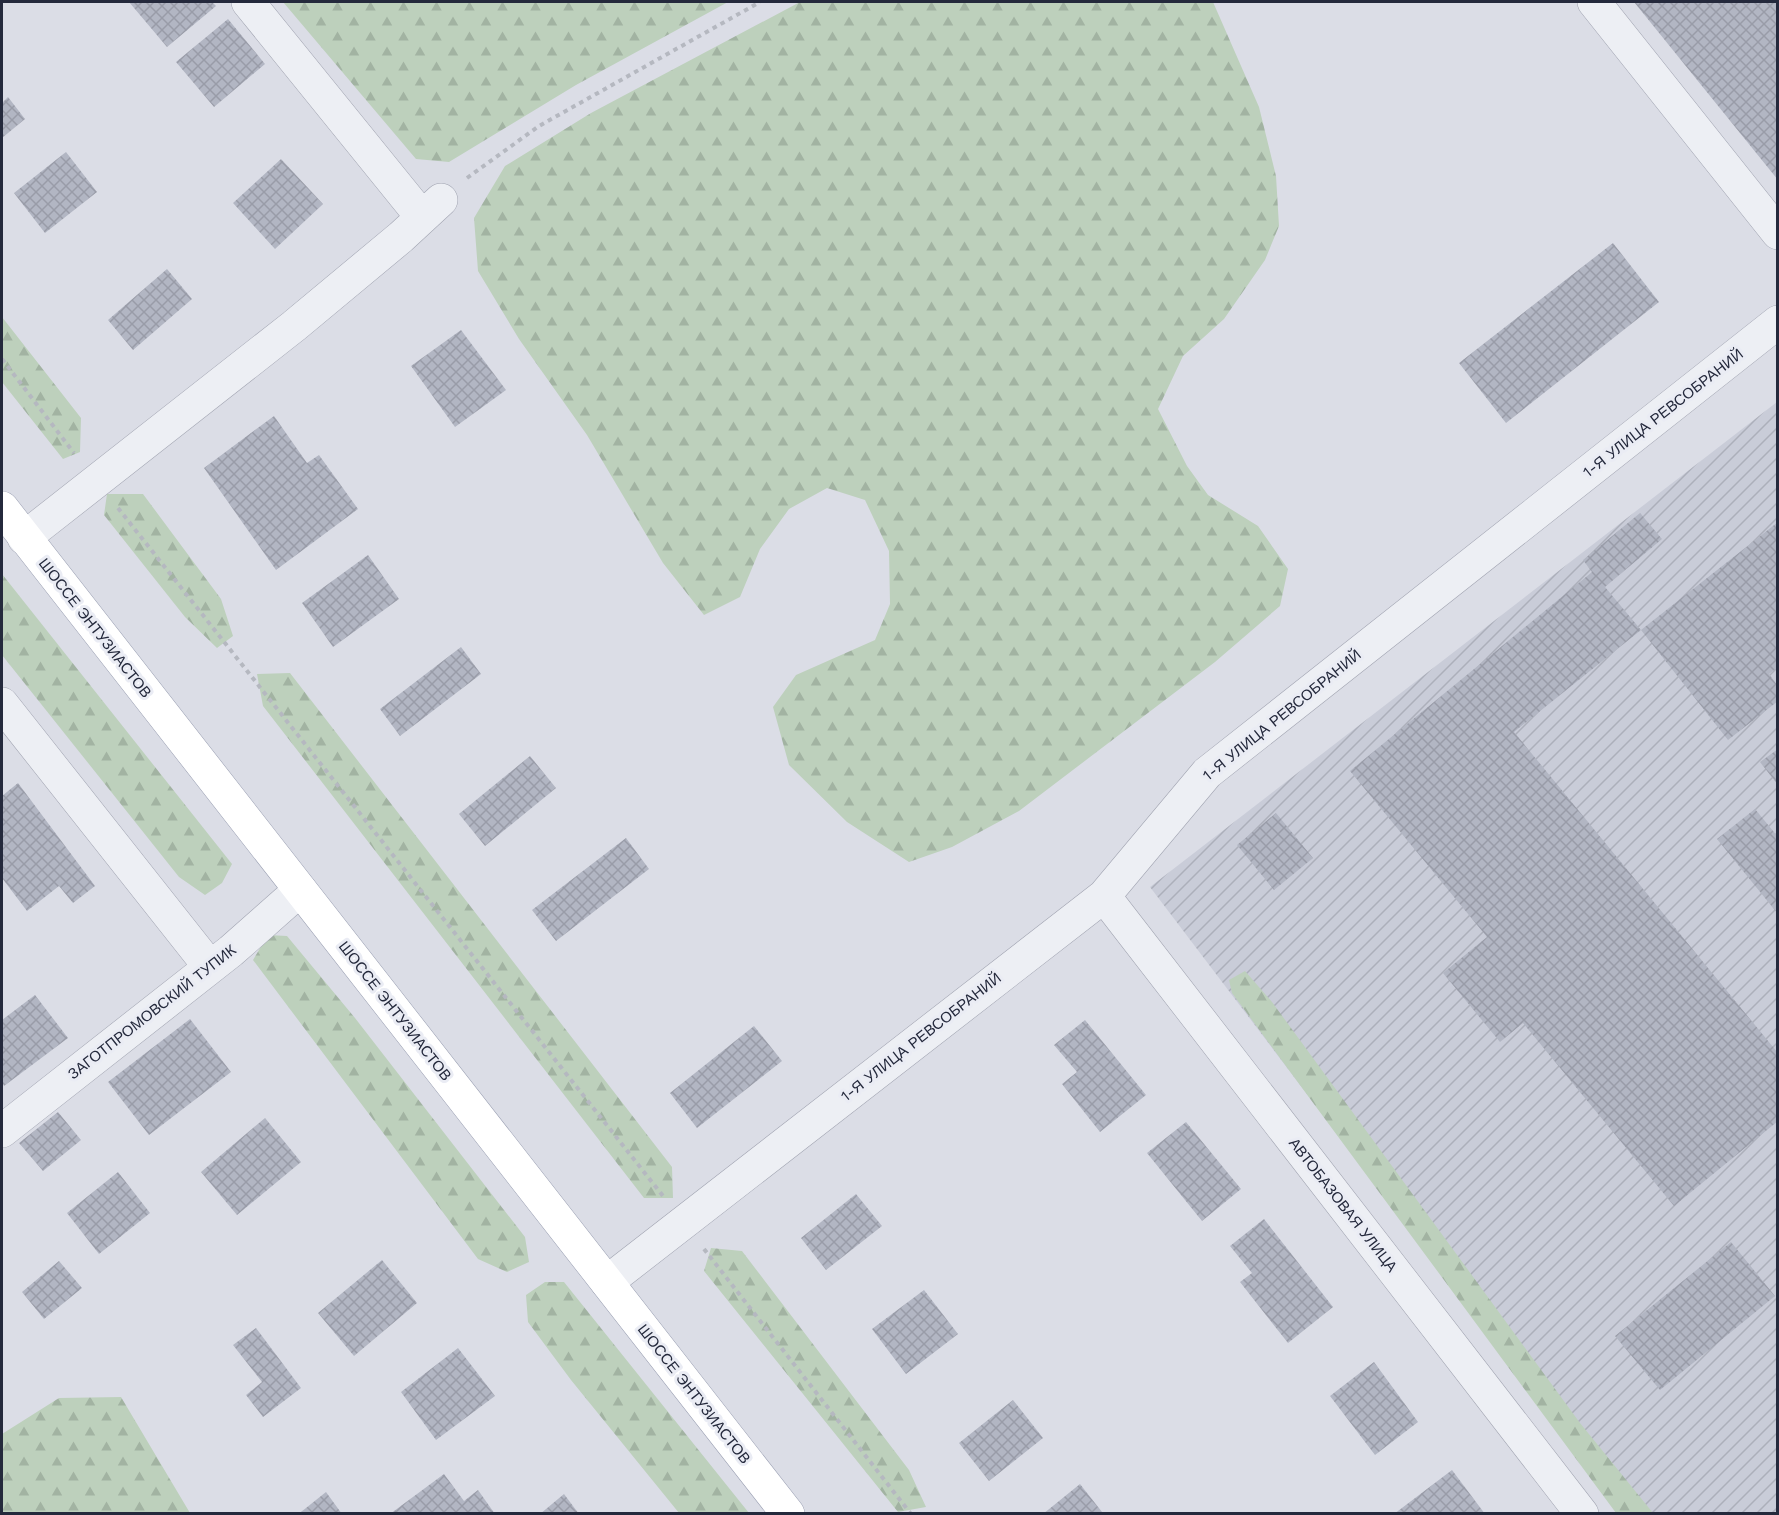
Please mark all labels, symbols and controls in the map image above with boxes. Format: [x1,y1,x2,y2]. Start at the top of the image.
street label: 1-Я УЛИЦА РЕВСОБРАНИЙ [1579,345,1747,481]
street label: ШОССЕ ЭНТУЗИАСТОВ [35,555,155,701]
street label: 1-Я УЛИЦА РЕВСОБРАНИЙ [1199,646,1365,784]
street label: ШОССЕ ЭНТУЗИАСТОВ [335,938,455,1084]
street label: ЗАГОТПРОМОВСКИЙ ТУПИК [64,941,240,1083]
street label: 1-Я УЛИЦА РЕВСОБРАНИЙ [837,969,1005,1105]
street label: АВТОБАЗОВАЯ УЛИЦА [1285,1134,1401,1276]
street label: ШОССЕ ЭНТУЗИАСТОВ [634,1321,754,1467]

